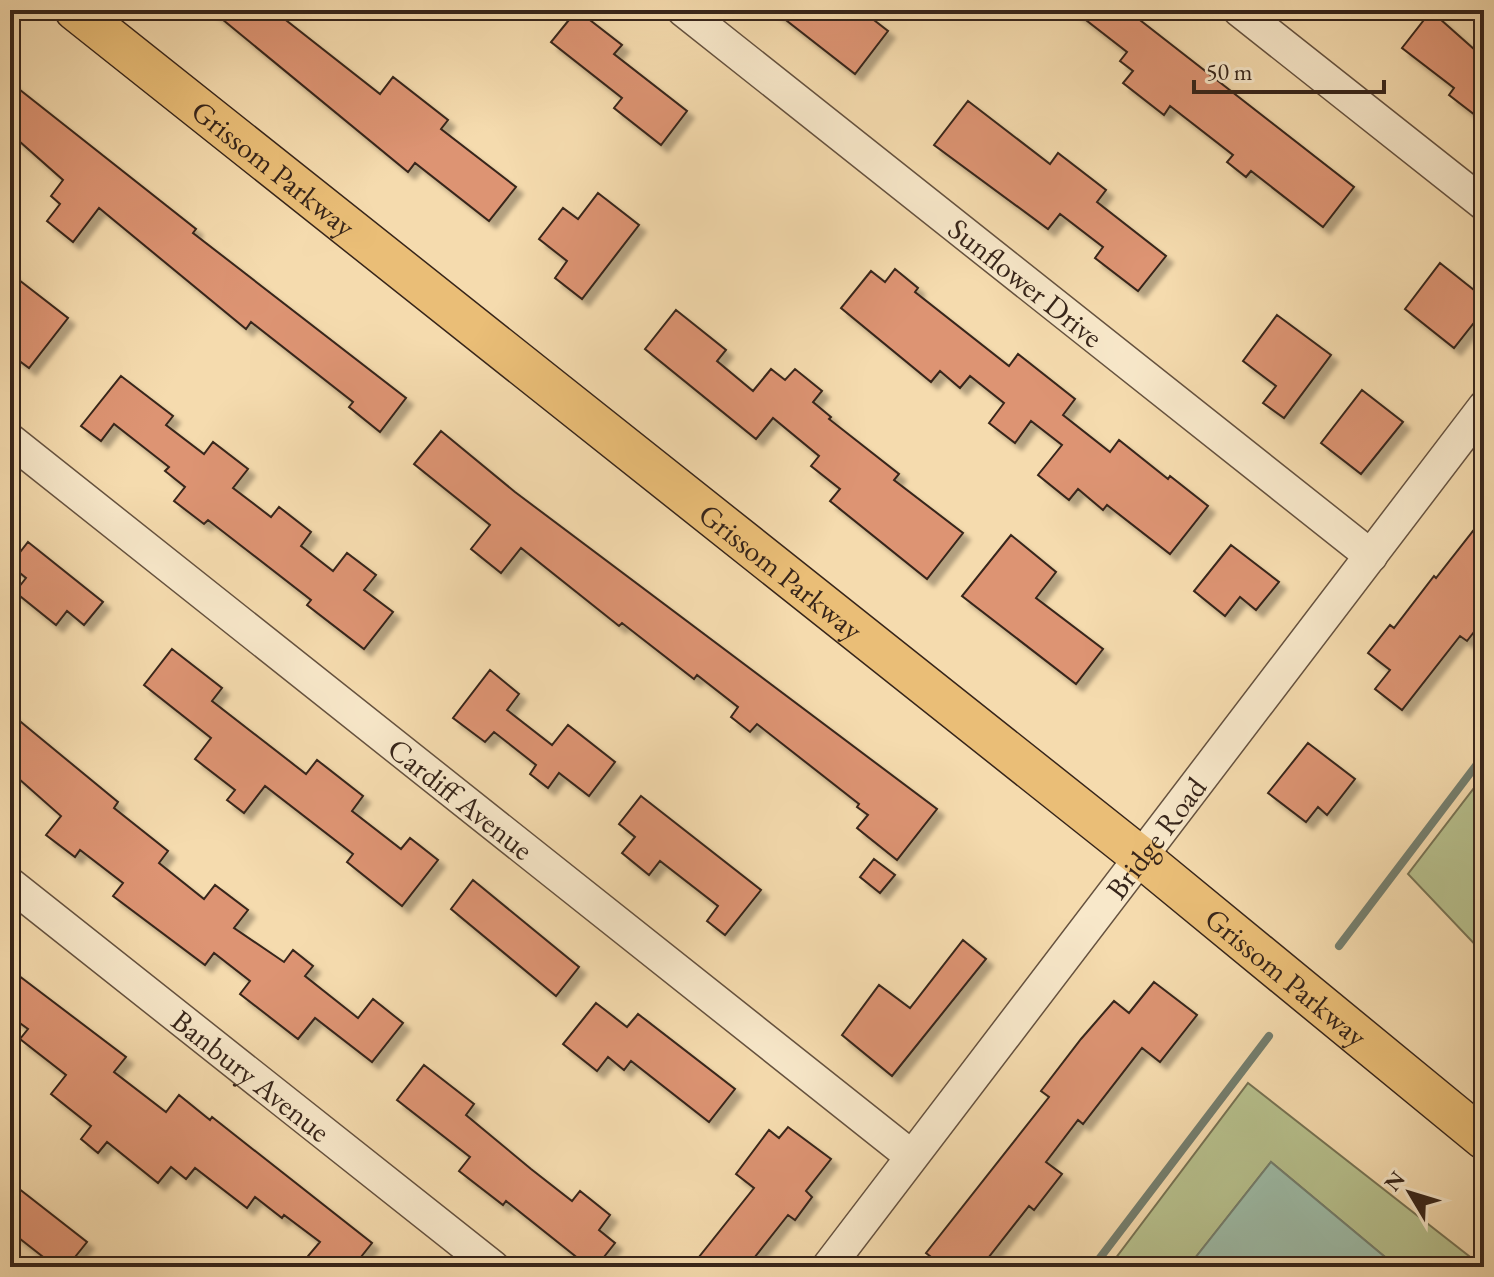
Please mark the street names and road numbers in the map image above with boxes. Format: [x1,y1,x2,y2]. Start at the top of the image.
street label: Grissom Parkway [184,91,365,246]
street label: Sunflower Drive [941,209,1111,356]
street label: Grissom Parkway [691,494,872,649]
street label: Cardiff Avenue [380,729,542,868]
street label: Bridge Road [1096,768,1215,907]
street label: Grissom Parkway [1197,899,1376,1056]
street label: Banbury Avenue [164,1000,339,1150]

